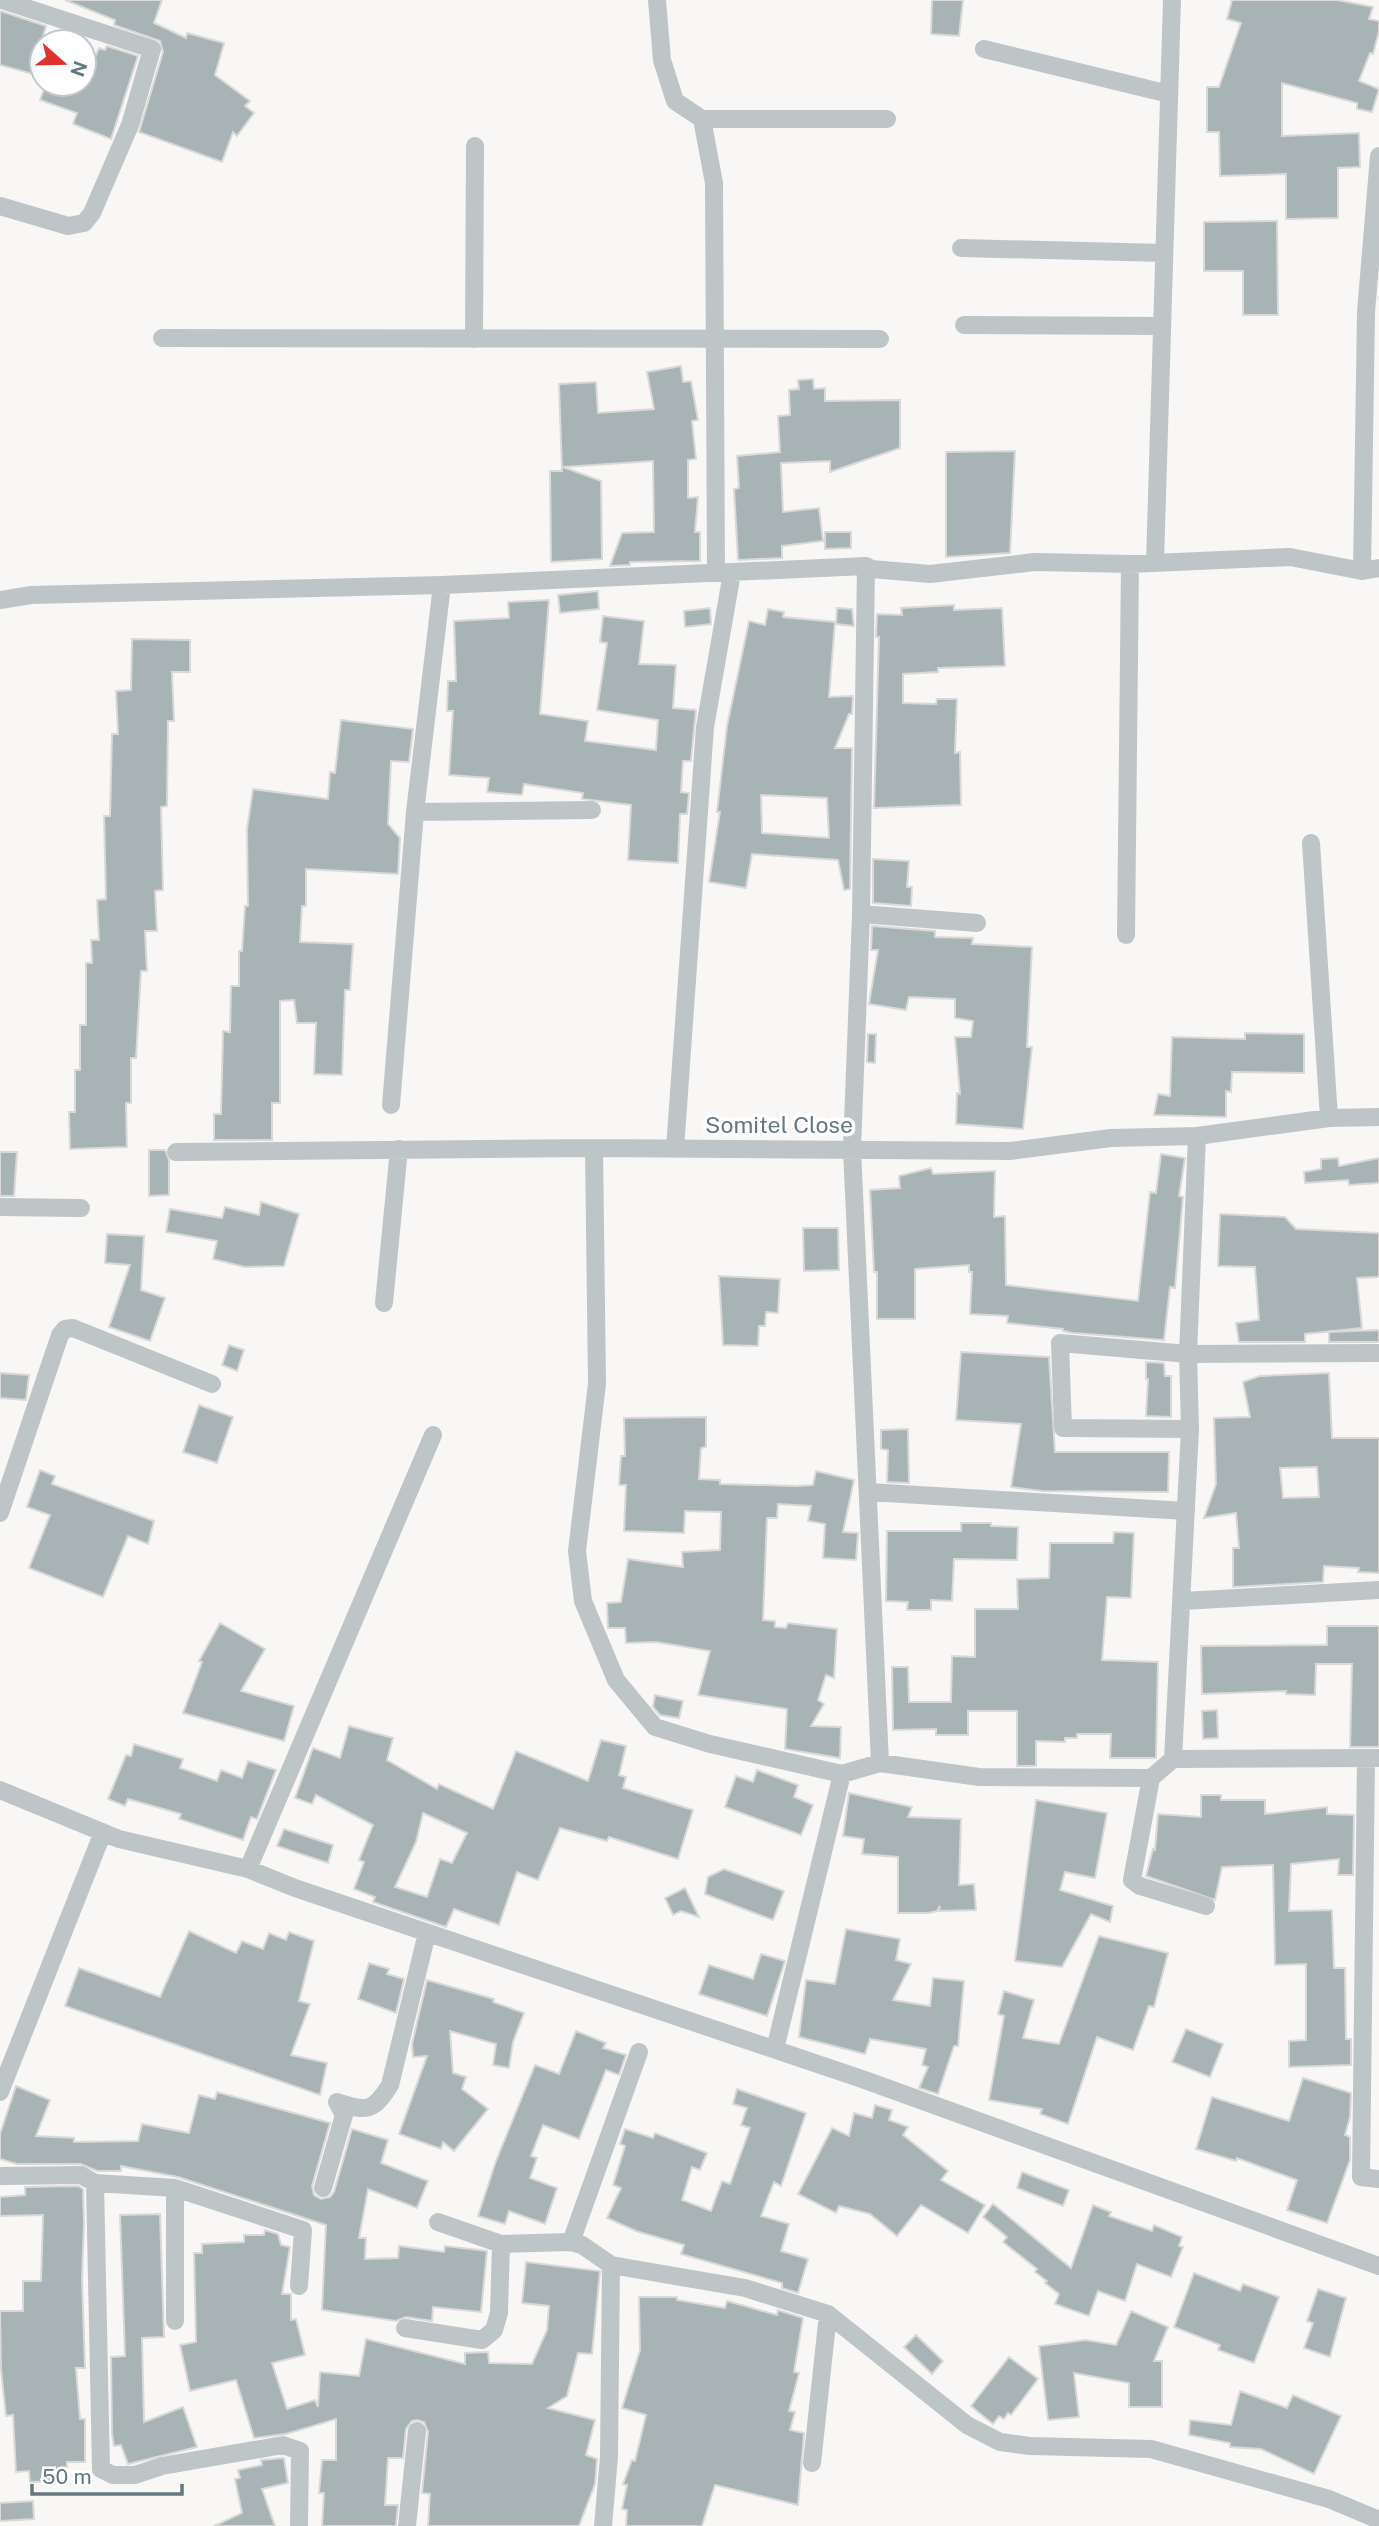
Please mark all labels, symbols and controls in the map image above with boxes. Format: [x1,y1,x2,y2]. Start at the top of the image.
north arrow [28,28,98,98]
text: N [66,58,92,80]
street label: Somitel Close [705,1111,853,1138]
scale bar [32,2452,182,2496]
text: 50 m [42,2464,92,2489]

